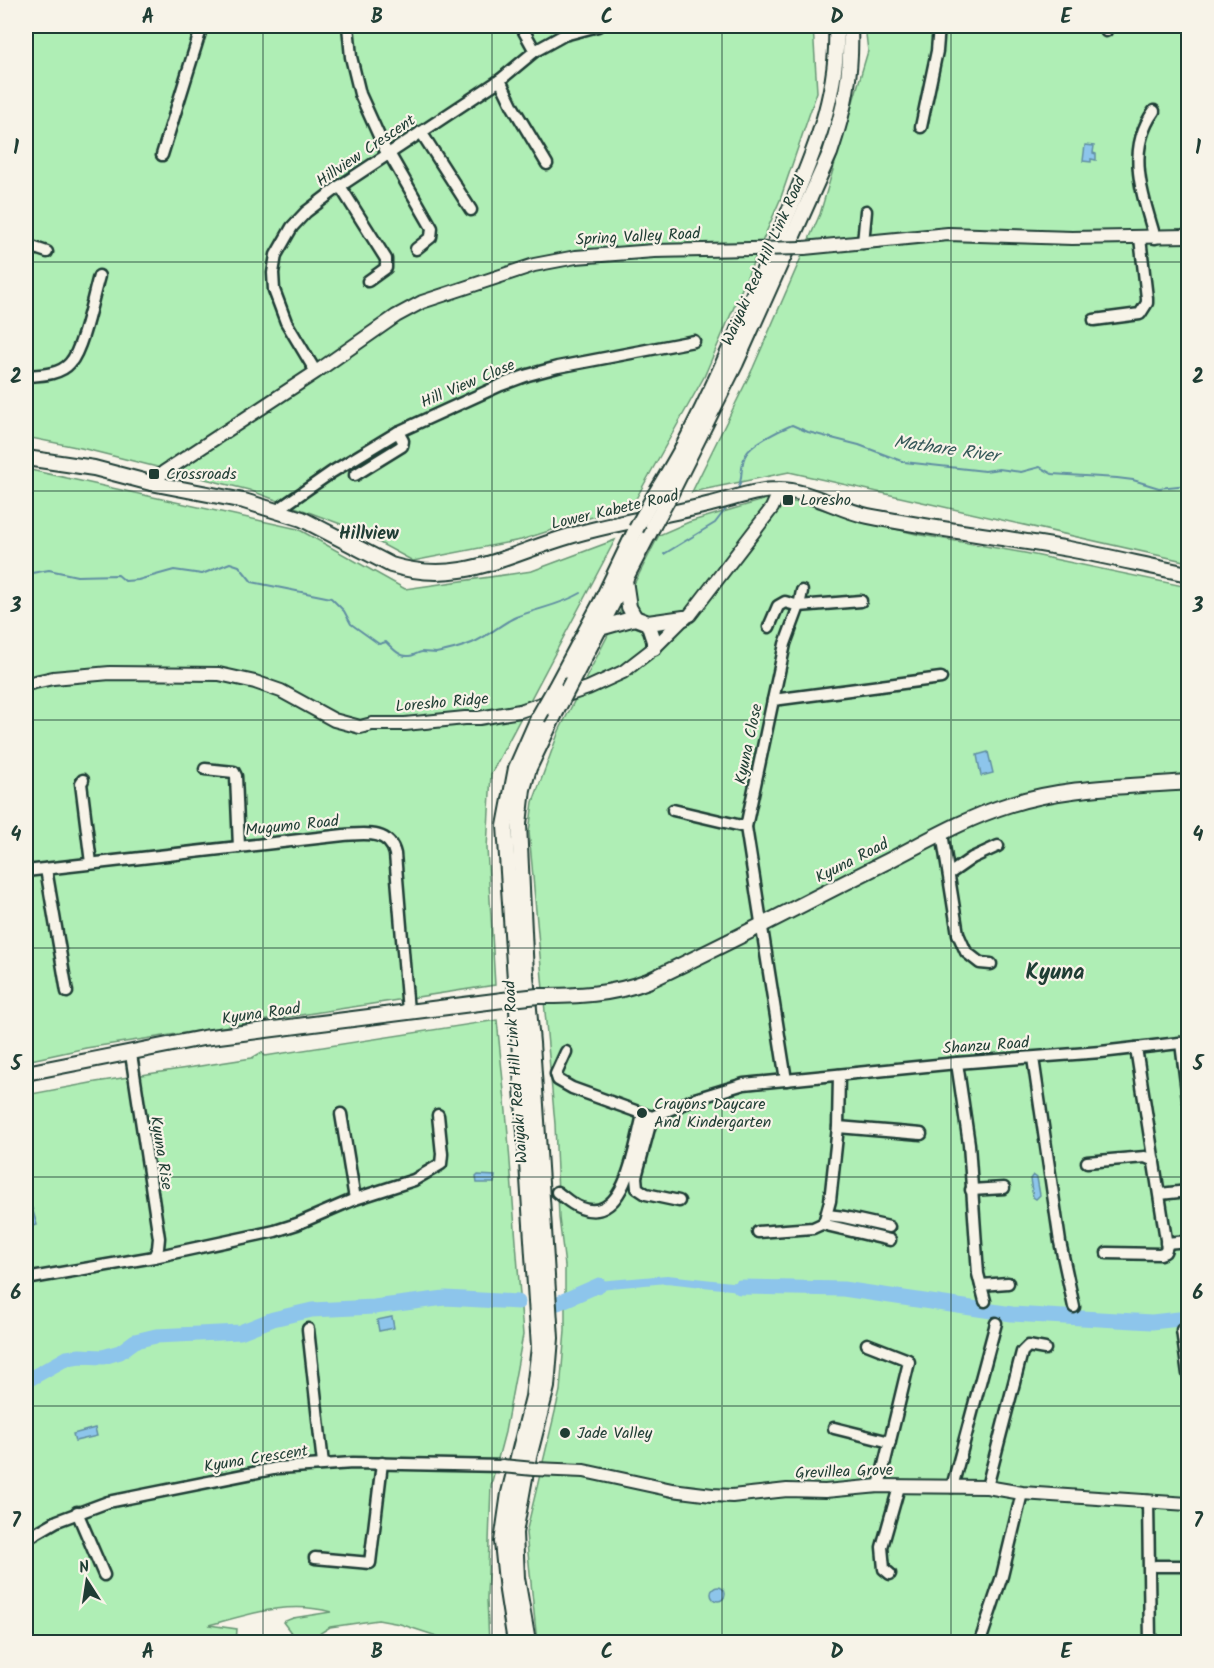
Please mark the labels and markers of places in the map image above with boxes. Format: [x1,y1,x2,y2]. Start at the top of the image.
place label: Crossroads [166,462,237,487]
marker: Crossroads [147,467,161,481]
place label: Loresho [800,488,851,513]
marker: Loresho [781,493,795,507]
place label: Crayons Daycare And Kindergarten [654,1092,771,1135]
marker: Crayons Daycare And Kindergarten [635,1106,649,1120]
place label: Jade Valley [577,1421,653,1446]
marker: Jade Valley [558,1426,572,1440]

